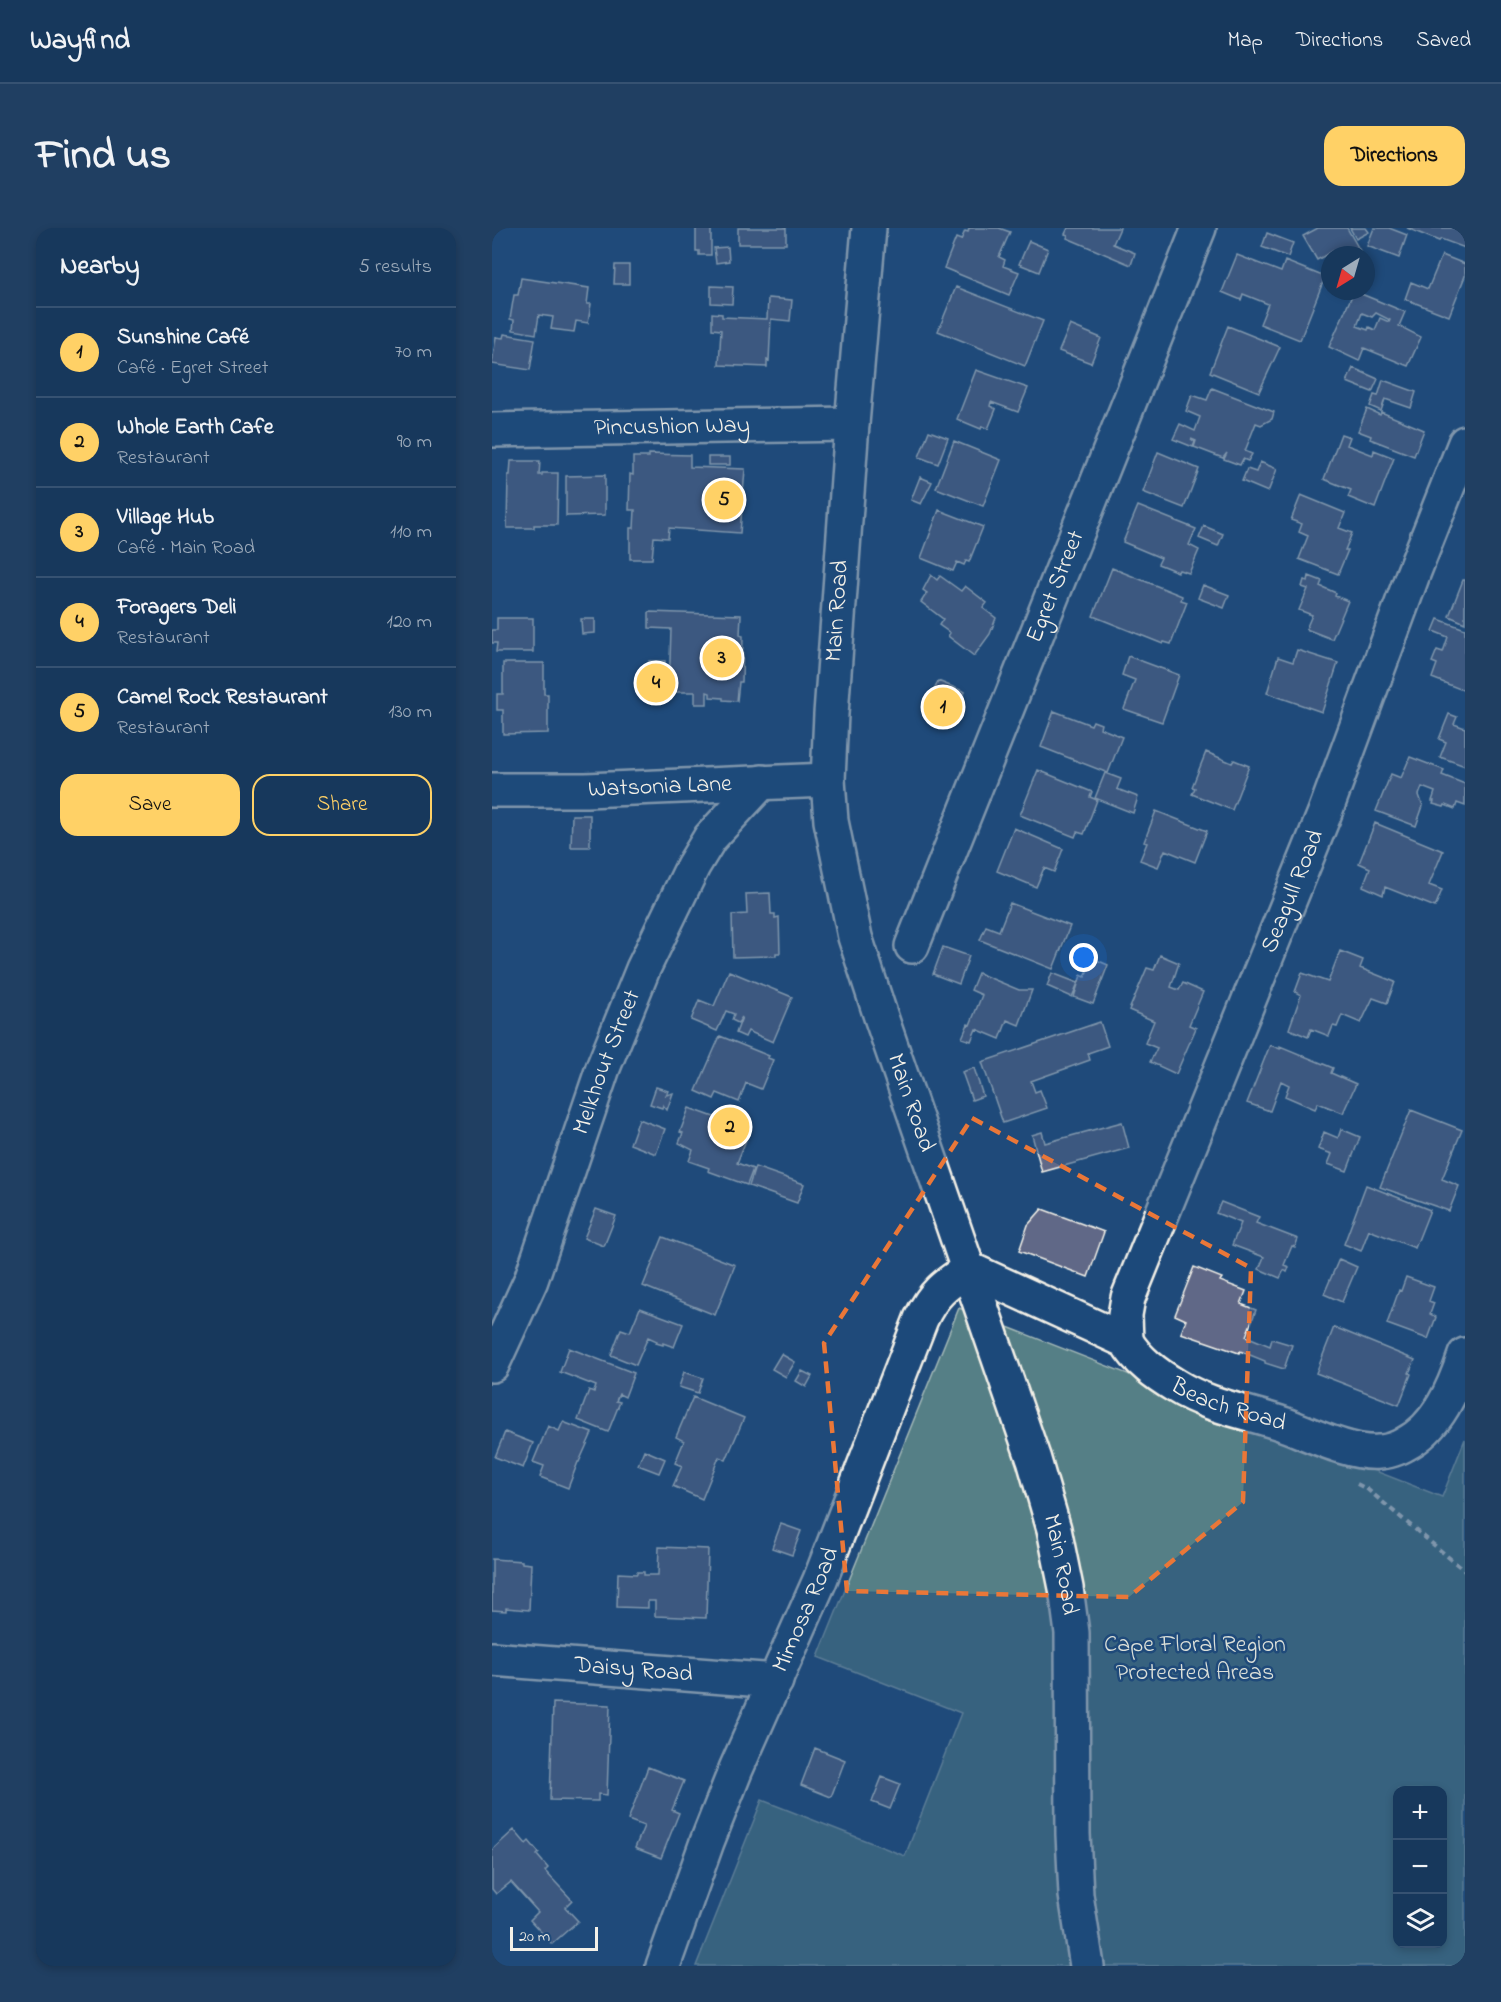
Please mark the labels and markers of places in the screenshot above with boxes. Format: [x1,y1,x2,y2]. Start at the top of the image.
pin: 5 [704,478,744,522]
pin: 3 [702,636,742,680]
pin: 4 [636,660,676,706]
pin: 1 [924,684,962,730]
pin: 2 [710,1104,750,1150]

